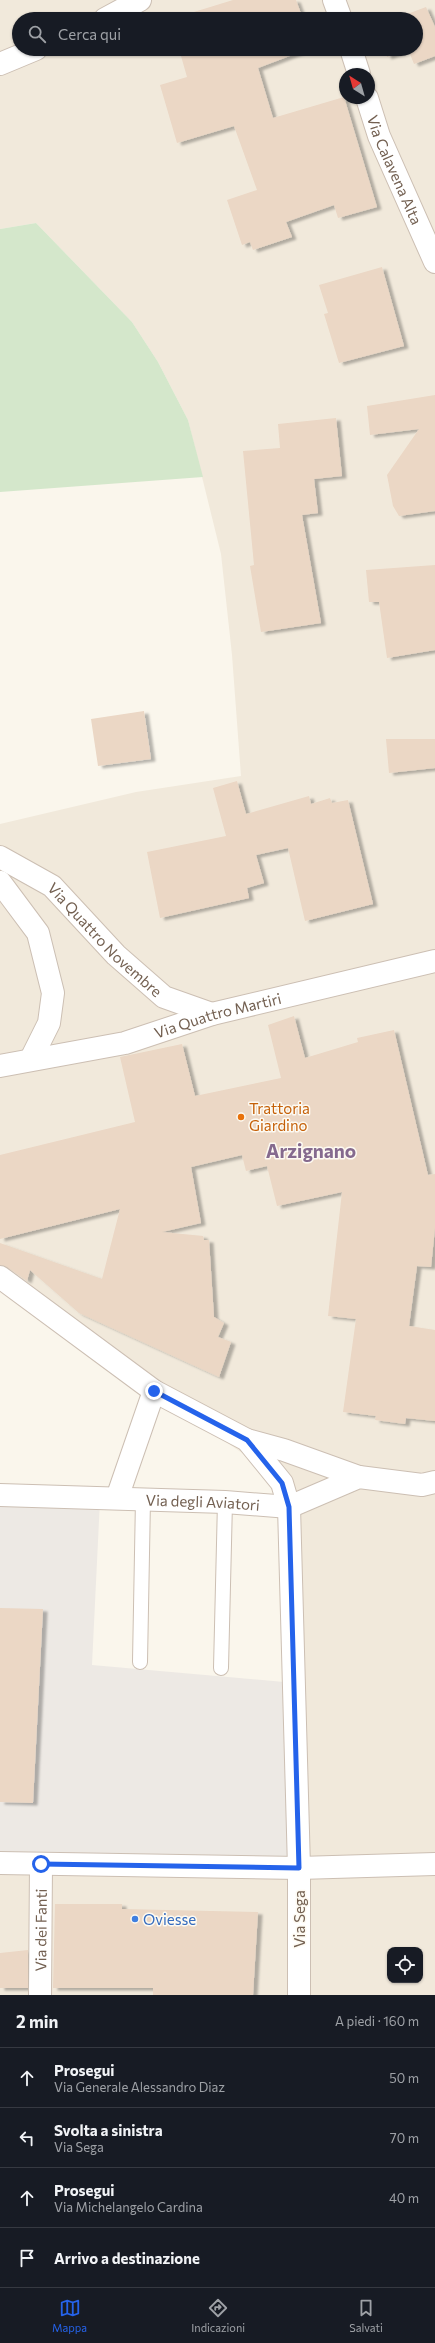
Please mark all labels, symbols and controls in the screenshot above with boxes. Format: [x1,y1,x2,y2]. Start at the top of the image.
search box [12,12,423,56]
icon: search [26,23,48,45]
text: Cerca qui [58,25,121,43]
north arrow [339,68,375,104]
street label: Via Calavena Alta [364,113,426,227]
street label: Via Quattro Novembre [44,879,166,1000]
street label: Via Quattro Martiri [152,989,283,1042]
place label: Trattoria Giardino [249,1099,310,1134]
marker: Trattoria Giardino [236,1112,246,1122]
district label: Arzignano [266,1139,356,1162]
route end [145,1382,163,1400]
street label: Via degli Aviatori [146,1491,261,1514]
route start [32,1855,50,1873]
street label: Via dei Fanti [31,1888,50,1972]
street label: Via Sega [290,1890,308,1948]
place label: Oviesse [143,1910,196,1928]
marker: Oviesse [130,1914,140,1924]
map controls [387,1947,423,1983]
button: locate [387,1947,423,1983]
text: 2 min [16,2011,58,2032]
text: A piedi · 160 m [335,2013,419,2029]
text: Prosegui [54,2061,114,2079]
icon: ahead [16,2067,38,2089]
text: 50 m [389,2070,419,2086]
text: Via Generale Alessandro Diaz [54,2079,225,2095]
text: Svolta a sinistra [54,2121,163,2139]
icon: left [16,2127,38,2149]
text: 70 m [390,2130,419,2146]
text: Via Sega [54,2139,104,2155]
text: Prosegui [54,2181,114,2199]
icon: ahead [16,2187,38,2209]
text: 40 m [389,2190,419,2206]
text: Via Michelangelo Cardina [54,2199,203,2215]
icon: arrive [16,2247,38,2269]
text: Arrivo a destinazione [54,2249,200,2267]
tab: Mappa [52,2297,87,2334]
tab: Indicazioni [191,2297,245,2334]
tab: Salvati [349,2297,383,2334]

